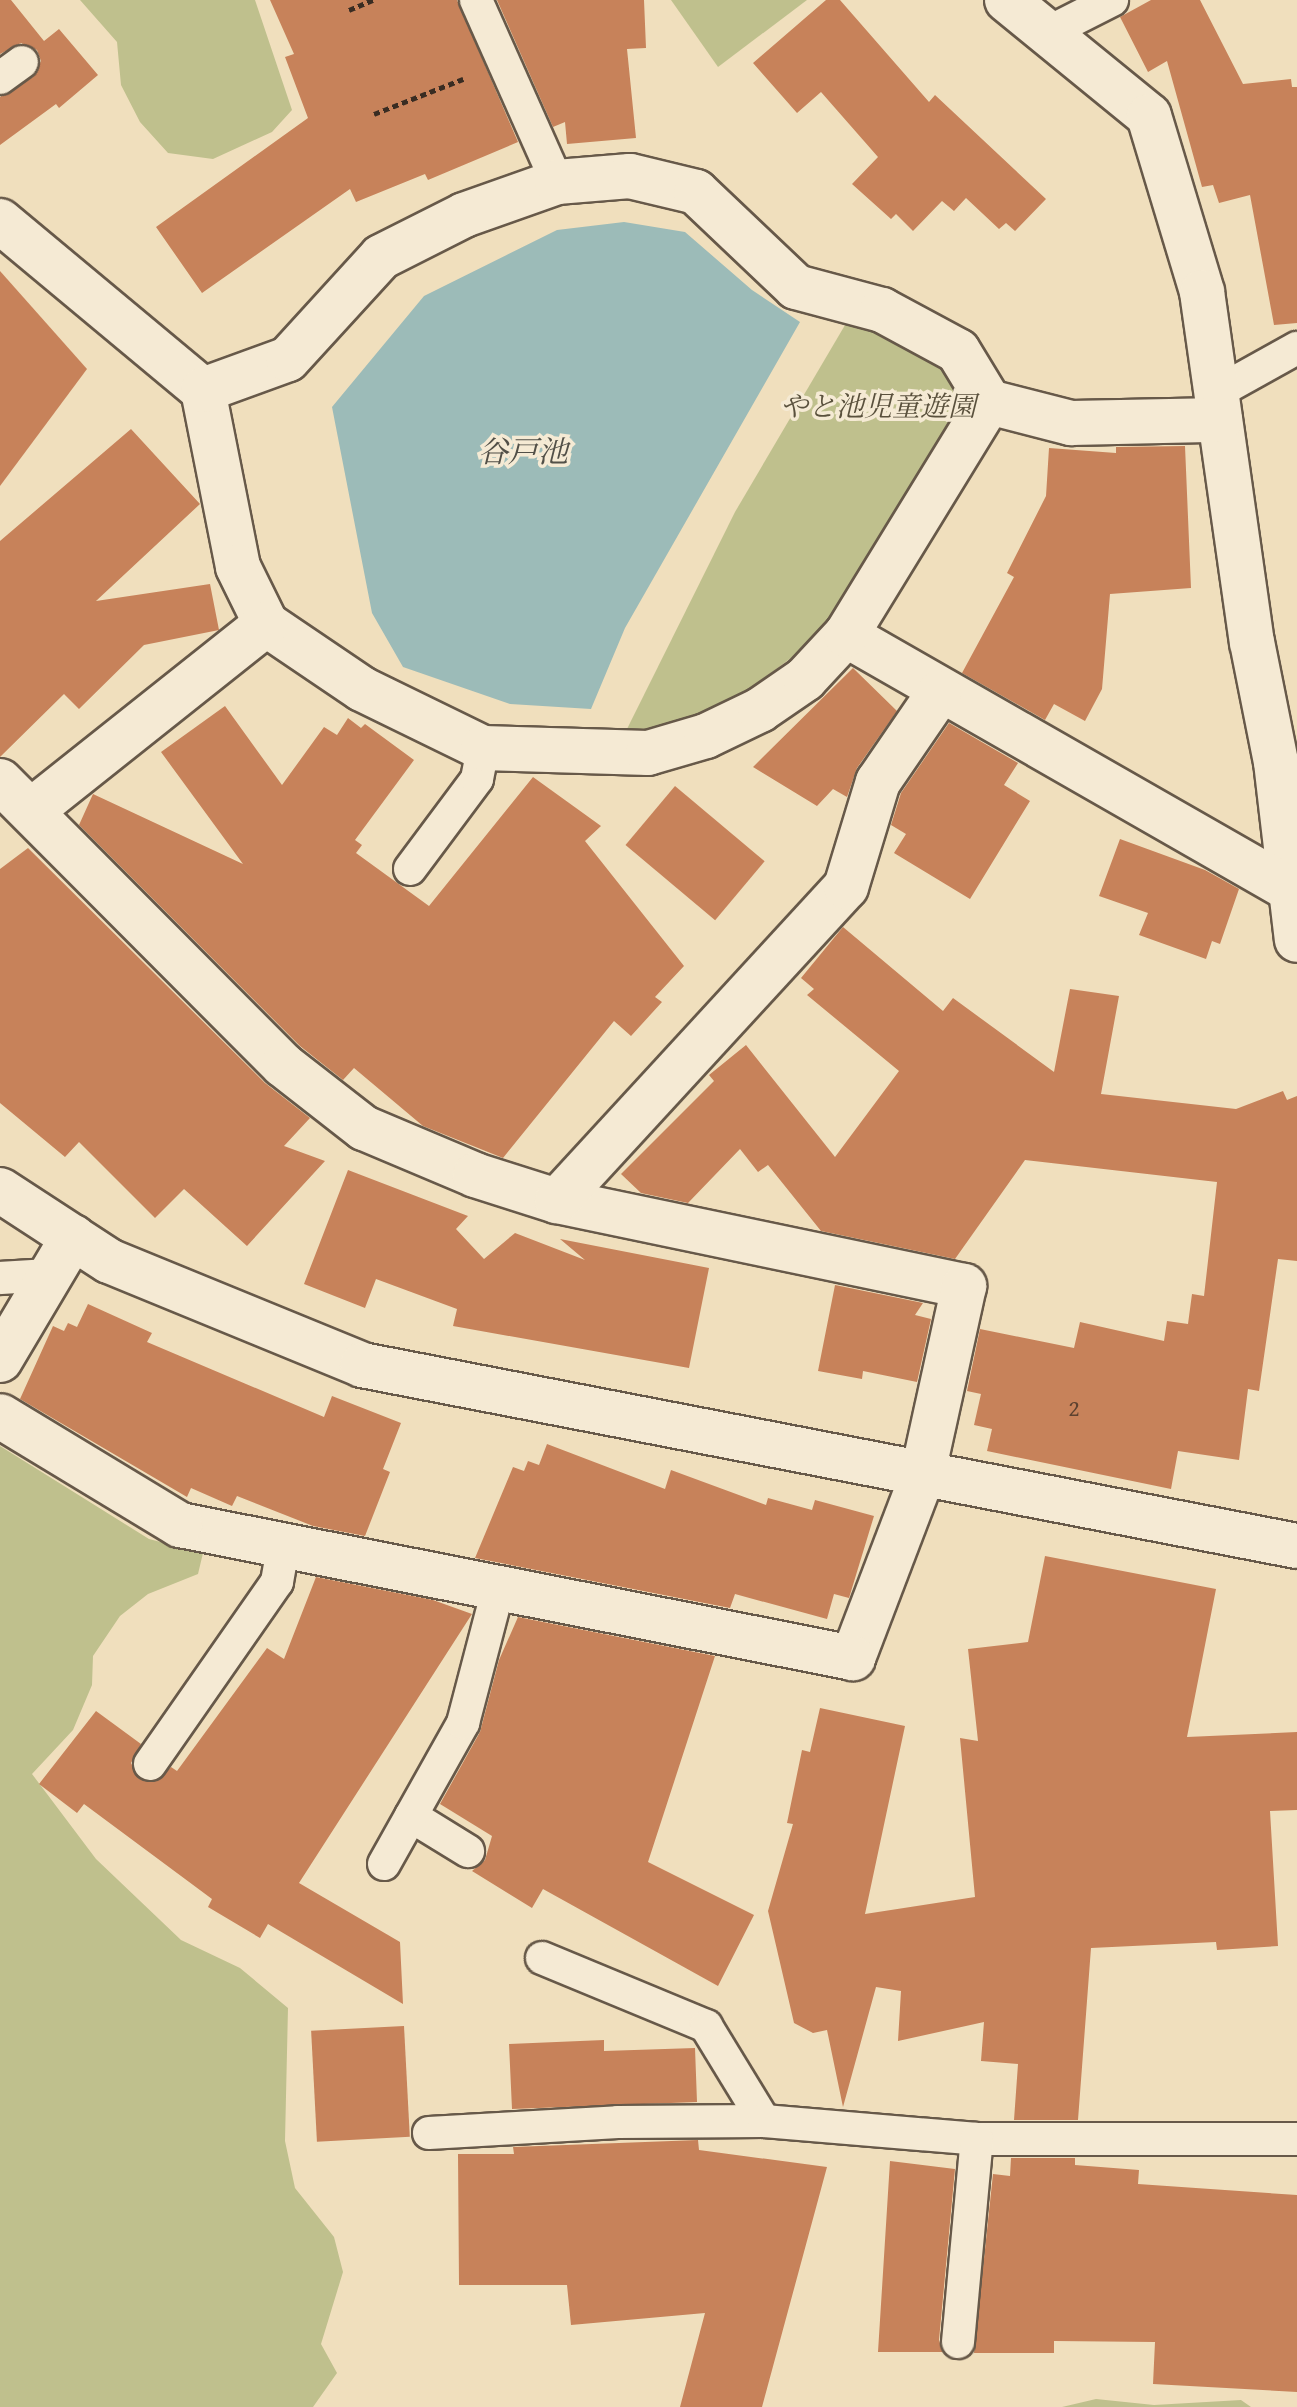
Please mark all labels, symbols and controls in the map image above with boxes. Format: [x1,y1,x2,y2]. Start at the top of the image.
park label: やと池児童遊園 [780,389,976,423]
water label: 谷戸池 [478,433,568,469]
house number: 2 [1068,1394,1080,1422]

